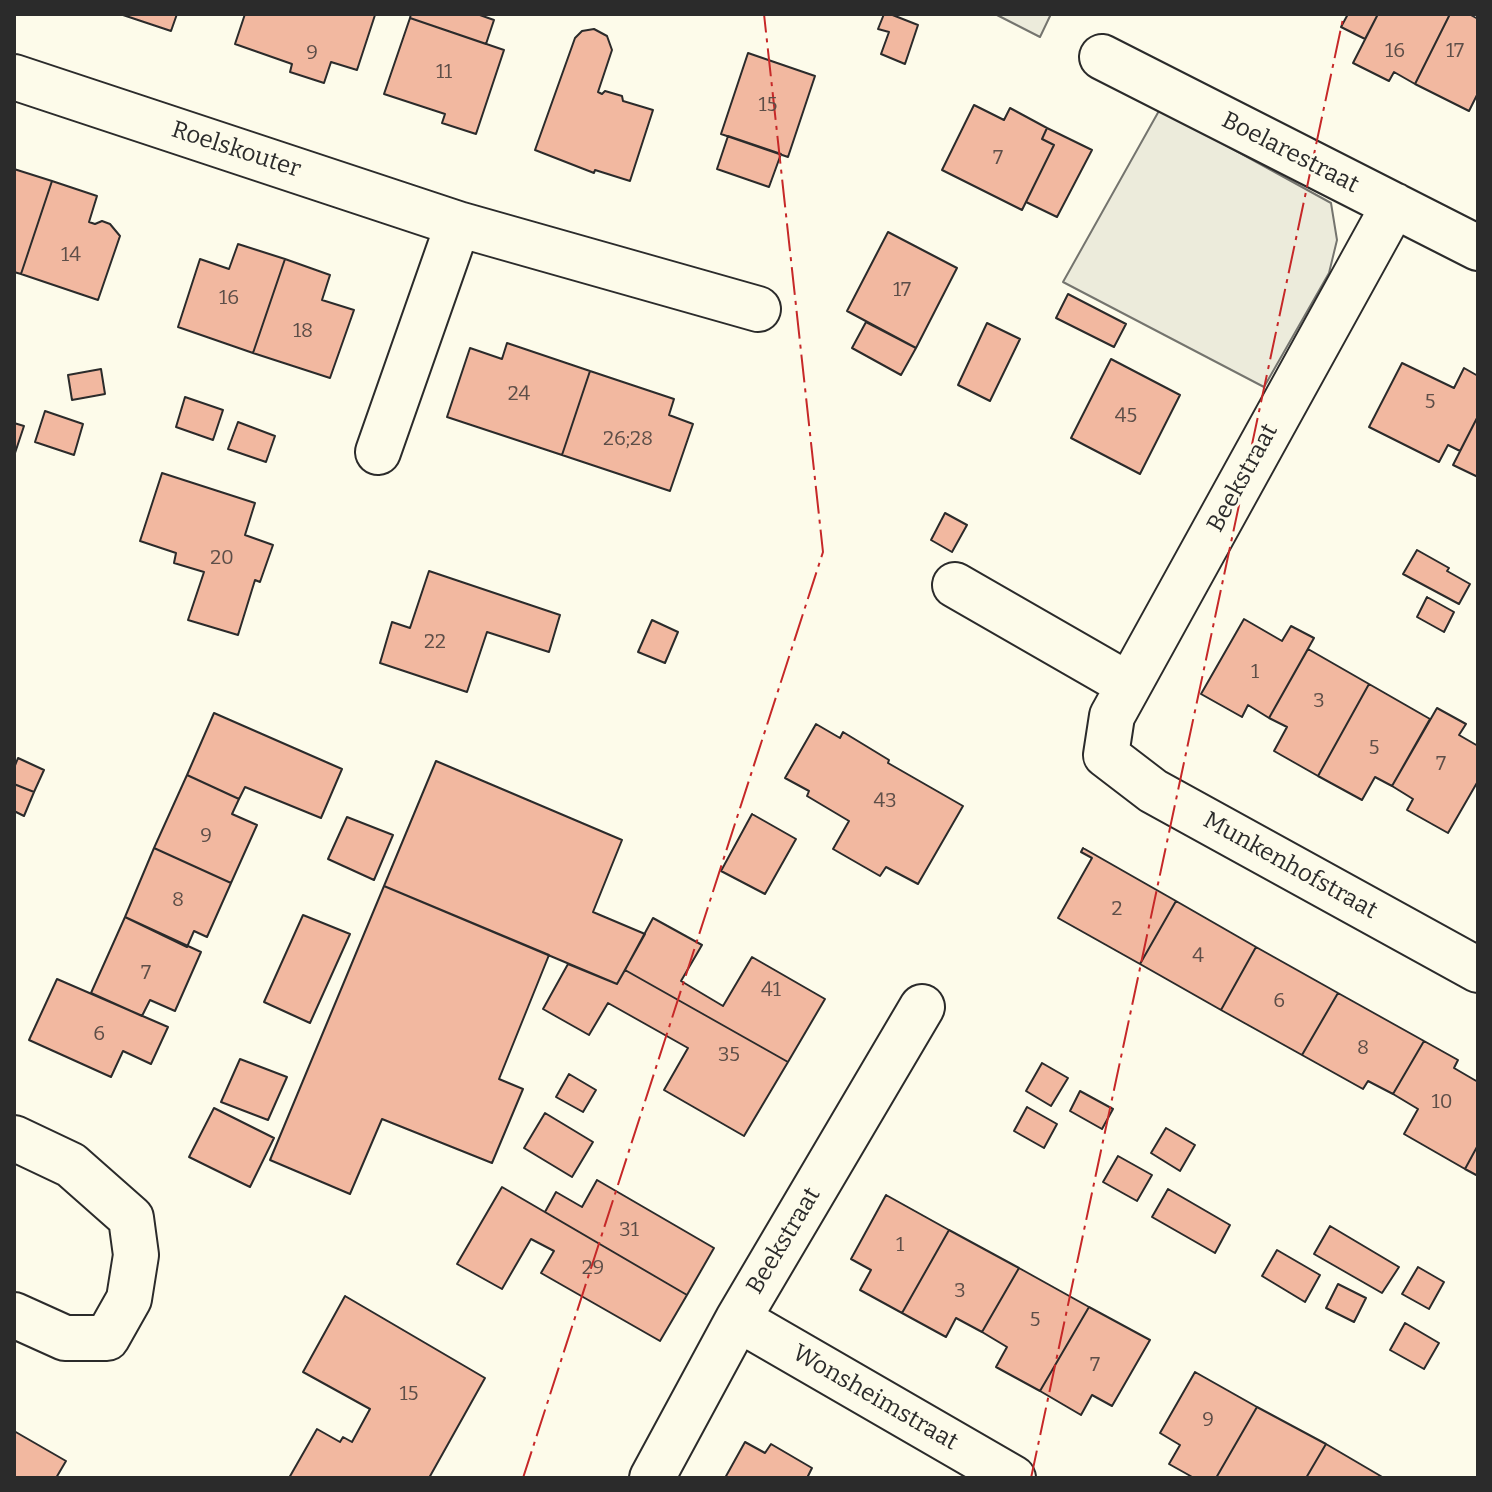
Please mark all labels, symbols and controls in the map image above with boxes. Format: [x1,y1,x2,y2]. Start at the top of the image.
house number: 16 [1385,39,1405,63]
house number: 17 [1446,39,1464,63]
house number: 9 [306,41,318,65]
house number: 11 [436,60,452,84]
house number: 15 [759,93,777,117]
street label: Boelarestraat [1217,106,1363,200]
street label: Roelskouter [168,116,304,184]
house number: 7 [993,146,1003,170]
house number: 14 [61,243,81,267]
house number: 17 [893,278,911,302]
house number: 16 [219,286,239,310]
house number: 18 [293,319,313,343]
house number: 24 [508,382,530,406]
house number: 5 [1425,390,1435,414]
house number: 45 [1115,404,1137,428]
street label: Beekstraat [1201,419,1285,537]
house number: 26;28 [603,427,653,451]
house number: 20 [210,546,234,570]
house number: 22 [424,630,446,654]
house number: 1 [1251,660,1259,684]
house number: 3 [1313,689,1325,713]
house number: 5 [1369,736,1379,760]
house number: 7 [1436,752,1446,776]
house number: 43 [873,789,897,813]
street label: Munkenhofstraat [1198,806,1382,926]
house number: 9 [200,824,212,848]
house number: 8 [172,888,184,912]
house number: 2 [1112,897,1122,921]
house number: 4 [1192,944,1204,968]
house number: 7 [141,961,151,985]
house number: 41 [761,978,781,1002]
house number: 6 [1273,989,1285,1013]
house number: 6 [93,1022,105,1046]
house number: 8 [1357,1036,1369,1060]
house number: 35 [718,1043,740,1067]
house number: 10 [1432,1090,1452,1114]
street label: Beekstraat [741,1182,827,1300]
house number: 31 [619,1218,639,1242]
house number: 1 [896,1233,904,1257]
house number: 29 [582,1256,604,1280]
house number: 3 [954,1279,966,1303]
house number: 5 [1030,1308,1040,1332]
street label: Wonsheimstraat [787,1339,963,1457]
house number: 7 [1090,1353,1100,1377]
house number: 15 [400,1382,418,1406]
house number: 9 [1202,1408,1214,1432]

